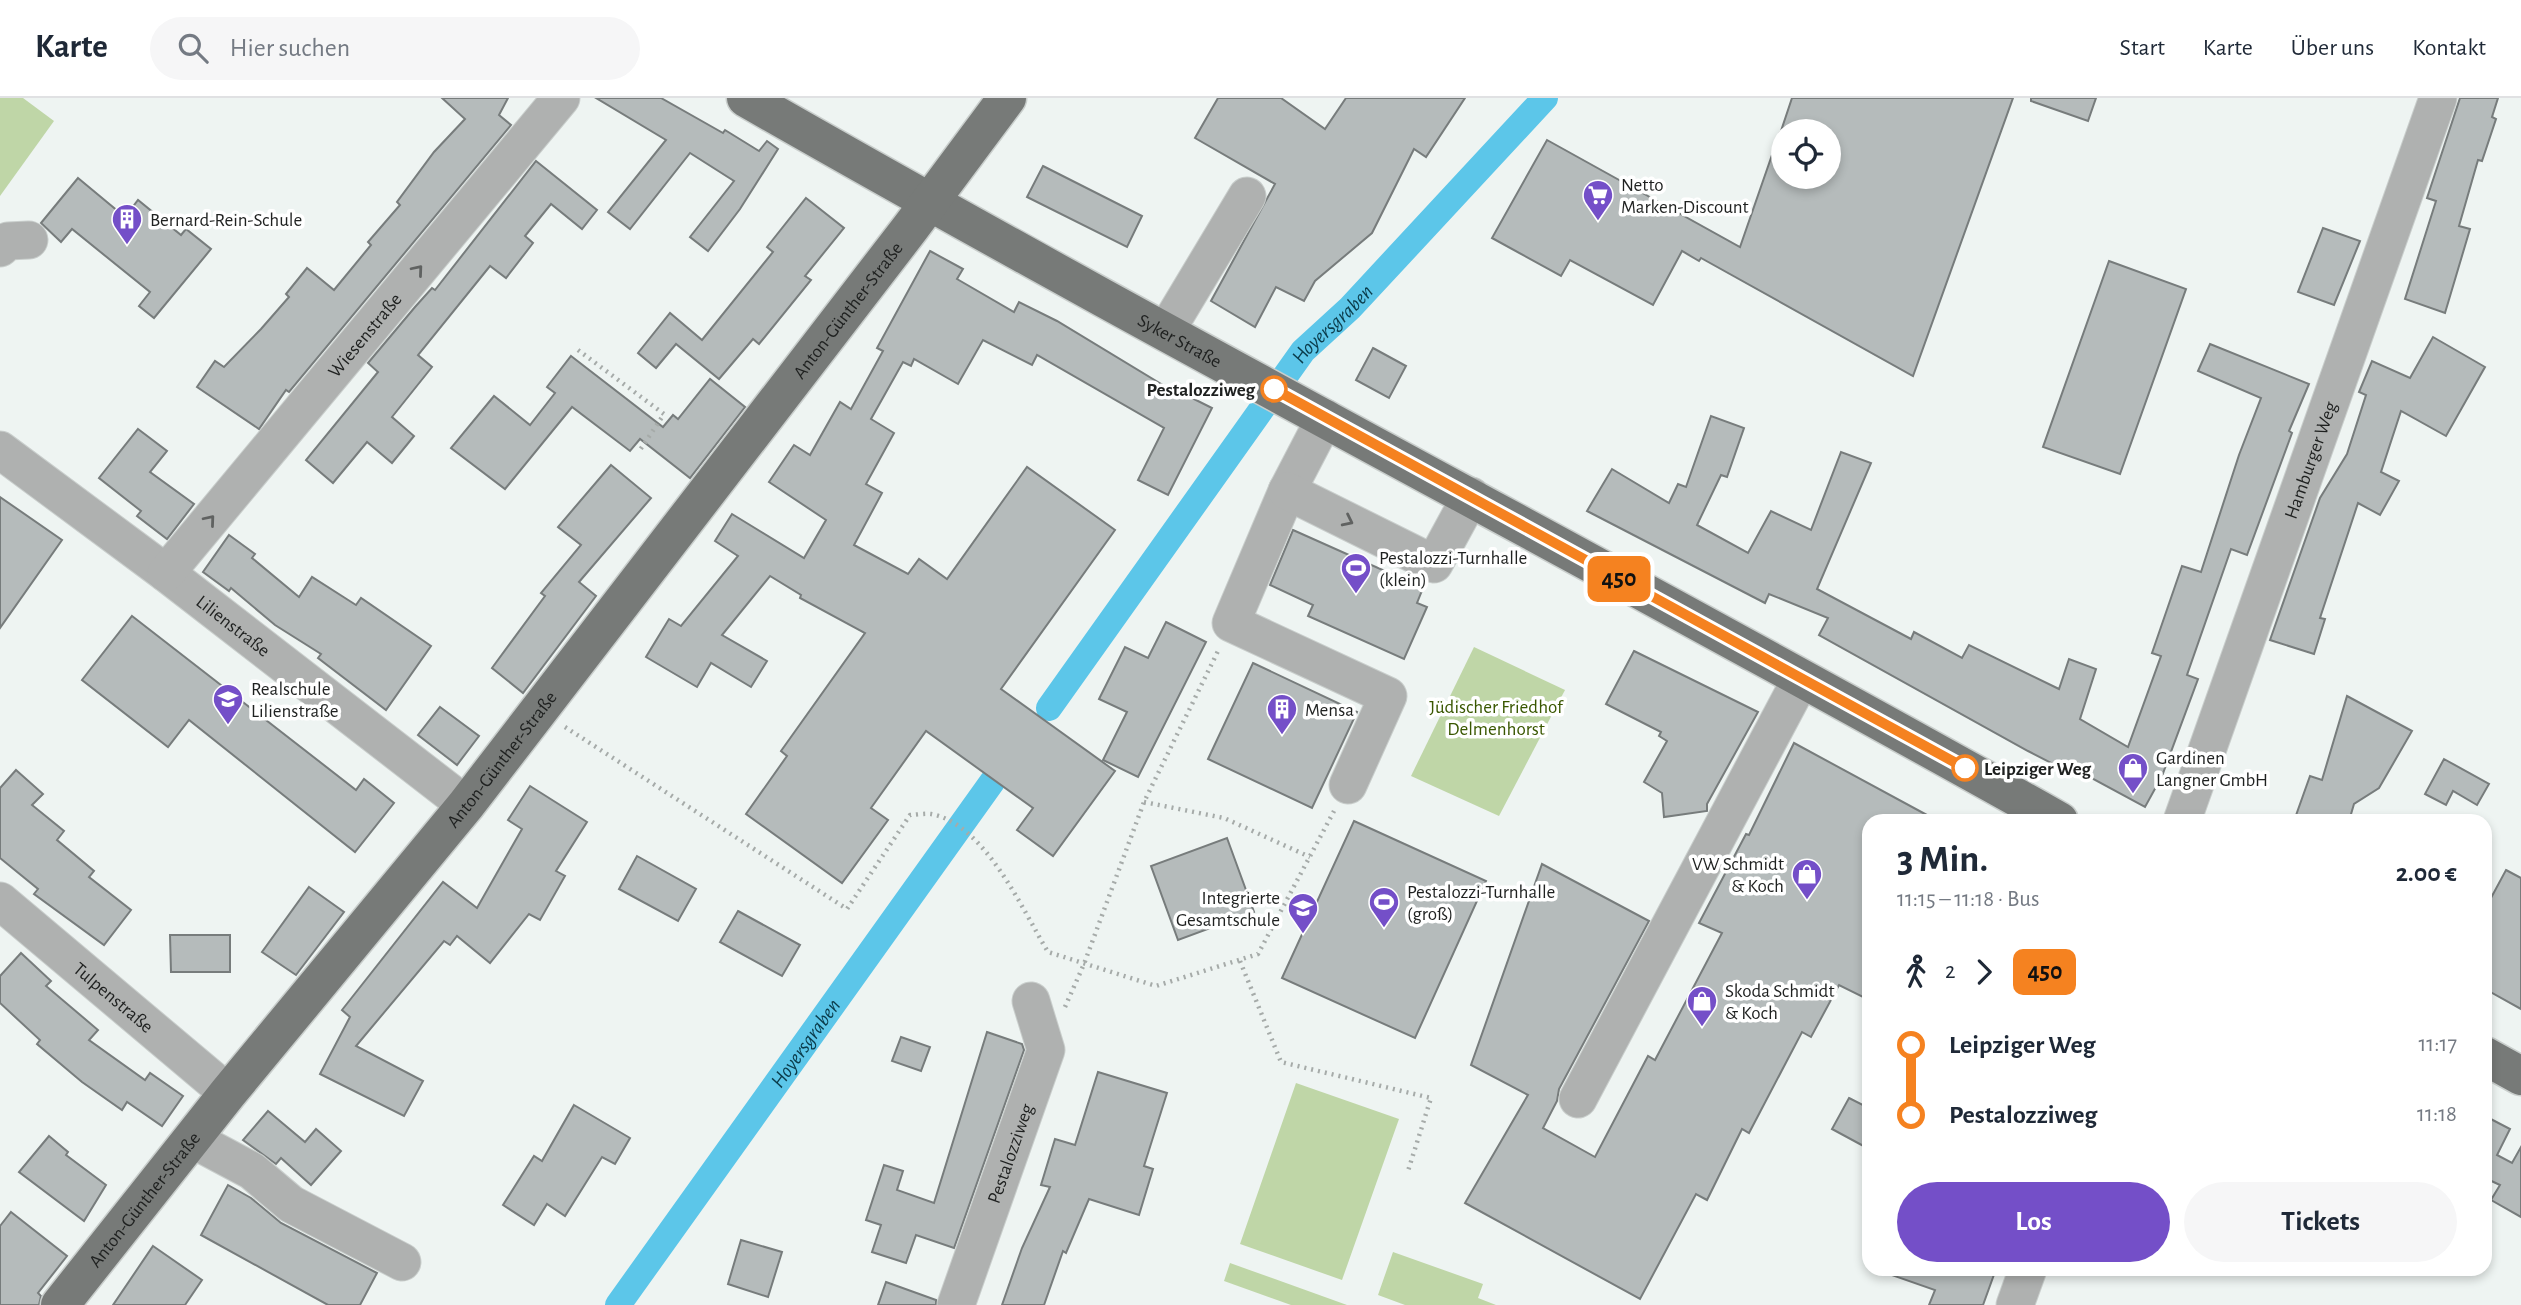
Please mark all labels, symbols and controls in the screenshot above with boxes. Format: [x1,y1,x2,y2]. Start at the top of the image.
search box [150,17,640,80]
icon: search [174,29,212,67]
text: Karte [35,31,108,64]
text: Hier suchen [230,35,350,61]
text: Start [2120,36,2165,60]
text: Karte [2203,36,2253,60]
text: Über uns [2291,36,2374,60]
text: Kontakt [2412,36,2486,60]
map controls [1771,119,1841,189]
button: locate [1771,119,1841,189]
place label: Netto Marken-Discount [1621,176,1749,217]
supermarket icon: Netto Marken-Discount [1581,178,1615,222]
building icon: Bernard-Rein-Schule [110,202,144,246]
place label: Bernard-Rein-Schule [150,211,302,230]
street label: Anton-Günther-Straße [790,239,907,383]
one-way arrow [410,265,422,278]
water label: Hoyersgraben [1288,281,1377,367]
street label: Wiesenstraße [325,290,406,381]
street label: Syker Straße [1134,311,1224,372]
marker: Pestalozziweg [1261,376,1287,402]
place label: Pestalozziweg [1147,381,1255,400]
street label: Hamburger Weg [2282,399,2341,522]
one-way arrow [1341,513,1353,527]
one-way arrow [202,516,214,529]
place label: Pestalozzi-Turnhalle (klein) [1379,549,1527,590]
sports icon: Pestalozzi-Turnhalle (klein) [1339,551,1373,595]
line badge: 450 [1579,556,1659,602]
text: 450 [1602,567,1636,591]
street label: Lilienstraße [192,592,273,661]
place label: Realschule Lilienstraße [251,680,338,721]
school or university icon: Realschule Lilienstraße [211,682,245,726]
street label: Anton-Günther-Straße [444,688,561,832]
building icon: Mensa [1265,692,1299,736]
park label: Jüdischer Friedhof Delmenhorst [1429,698,1564,739]
place label: Mensa [1305,701,1354,720]
place label: Gardinen Langner GmbH [2156,749,2268,790]
shop icon: Gardinen Langner GmbH [2116,751,2150,795]
marker: Leipziger Weg [1952,755,1978,781]
place label: Leipziger Weg [1984,760,2092,779]
text: 3 Min. [1897,841,1988,879]
place label: VW Schmidt & Koch [1692,855,1784,896]
shop icon: VW Schmidt & Koch [1790,857,1824,901]
text: 2.00 € [2396,860,2457,886]
place label: Pestalozzi-Turnhalle (groß) [1407,883,1555,924]
sports icon: Pestalozzi-Turnhalle (groß) [1367,885,1401,929]
text: 11:15 – 11:18 · Bus [1897,888,2040,911]
place label: Integrierte Gesamtschule [1176,889,1280,930]
school or university icon: Integrierte Gesamtschule [1286,891,1320,935]
icon: walk [1897,953,1935,991]
icon: forward [1965,953,2003,991]
street label: Tulpenstraße [70,959,156,1037]
text: 2 [1945,960,1955,983]
text: 450 [2027,960,2062,984]
place label: Skoda Schmidt & Koch [1725,982,1835,1023]
shop icon: Skoda Schmidt & Koch [1685,984,1719,1028]
water label: Hoyersgraben [767,995,844,1092]
text: Leipziger Weg [1949,1032,2096,1058]
text: 11:17 [2418,1033,2457,1056]
street label: Pestalozziweg [985,1101,1038,1206]
text: Pestalozziweg [1949,1102,2097,1128]
text: 11:18 [2417,1103,2457,1126]
street label: Anton-Günther-Straße [86,1129,204,1271]
button: Los [1897,1182,2170,1262]
button: Tickets [2184,1182,2457,1262]

